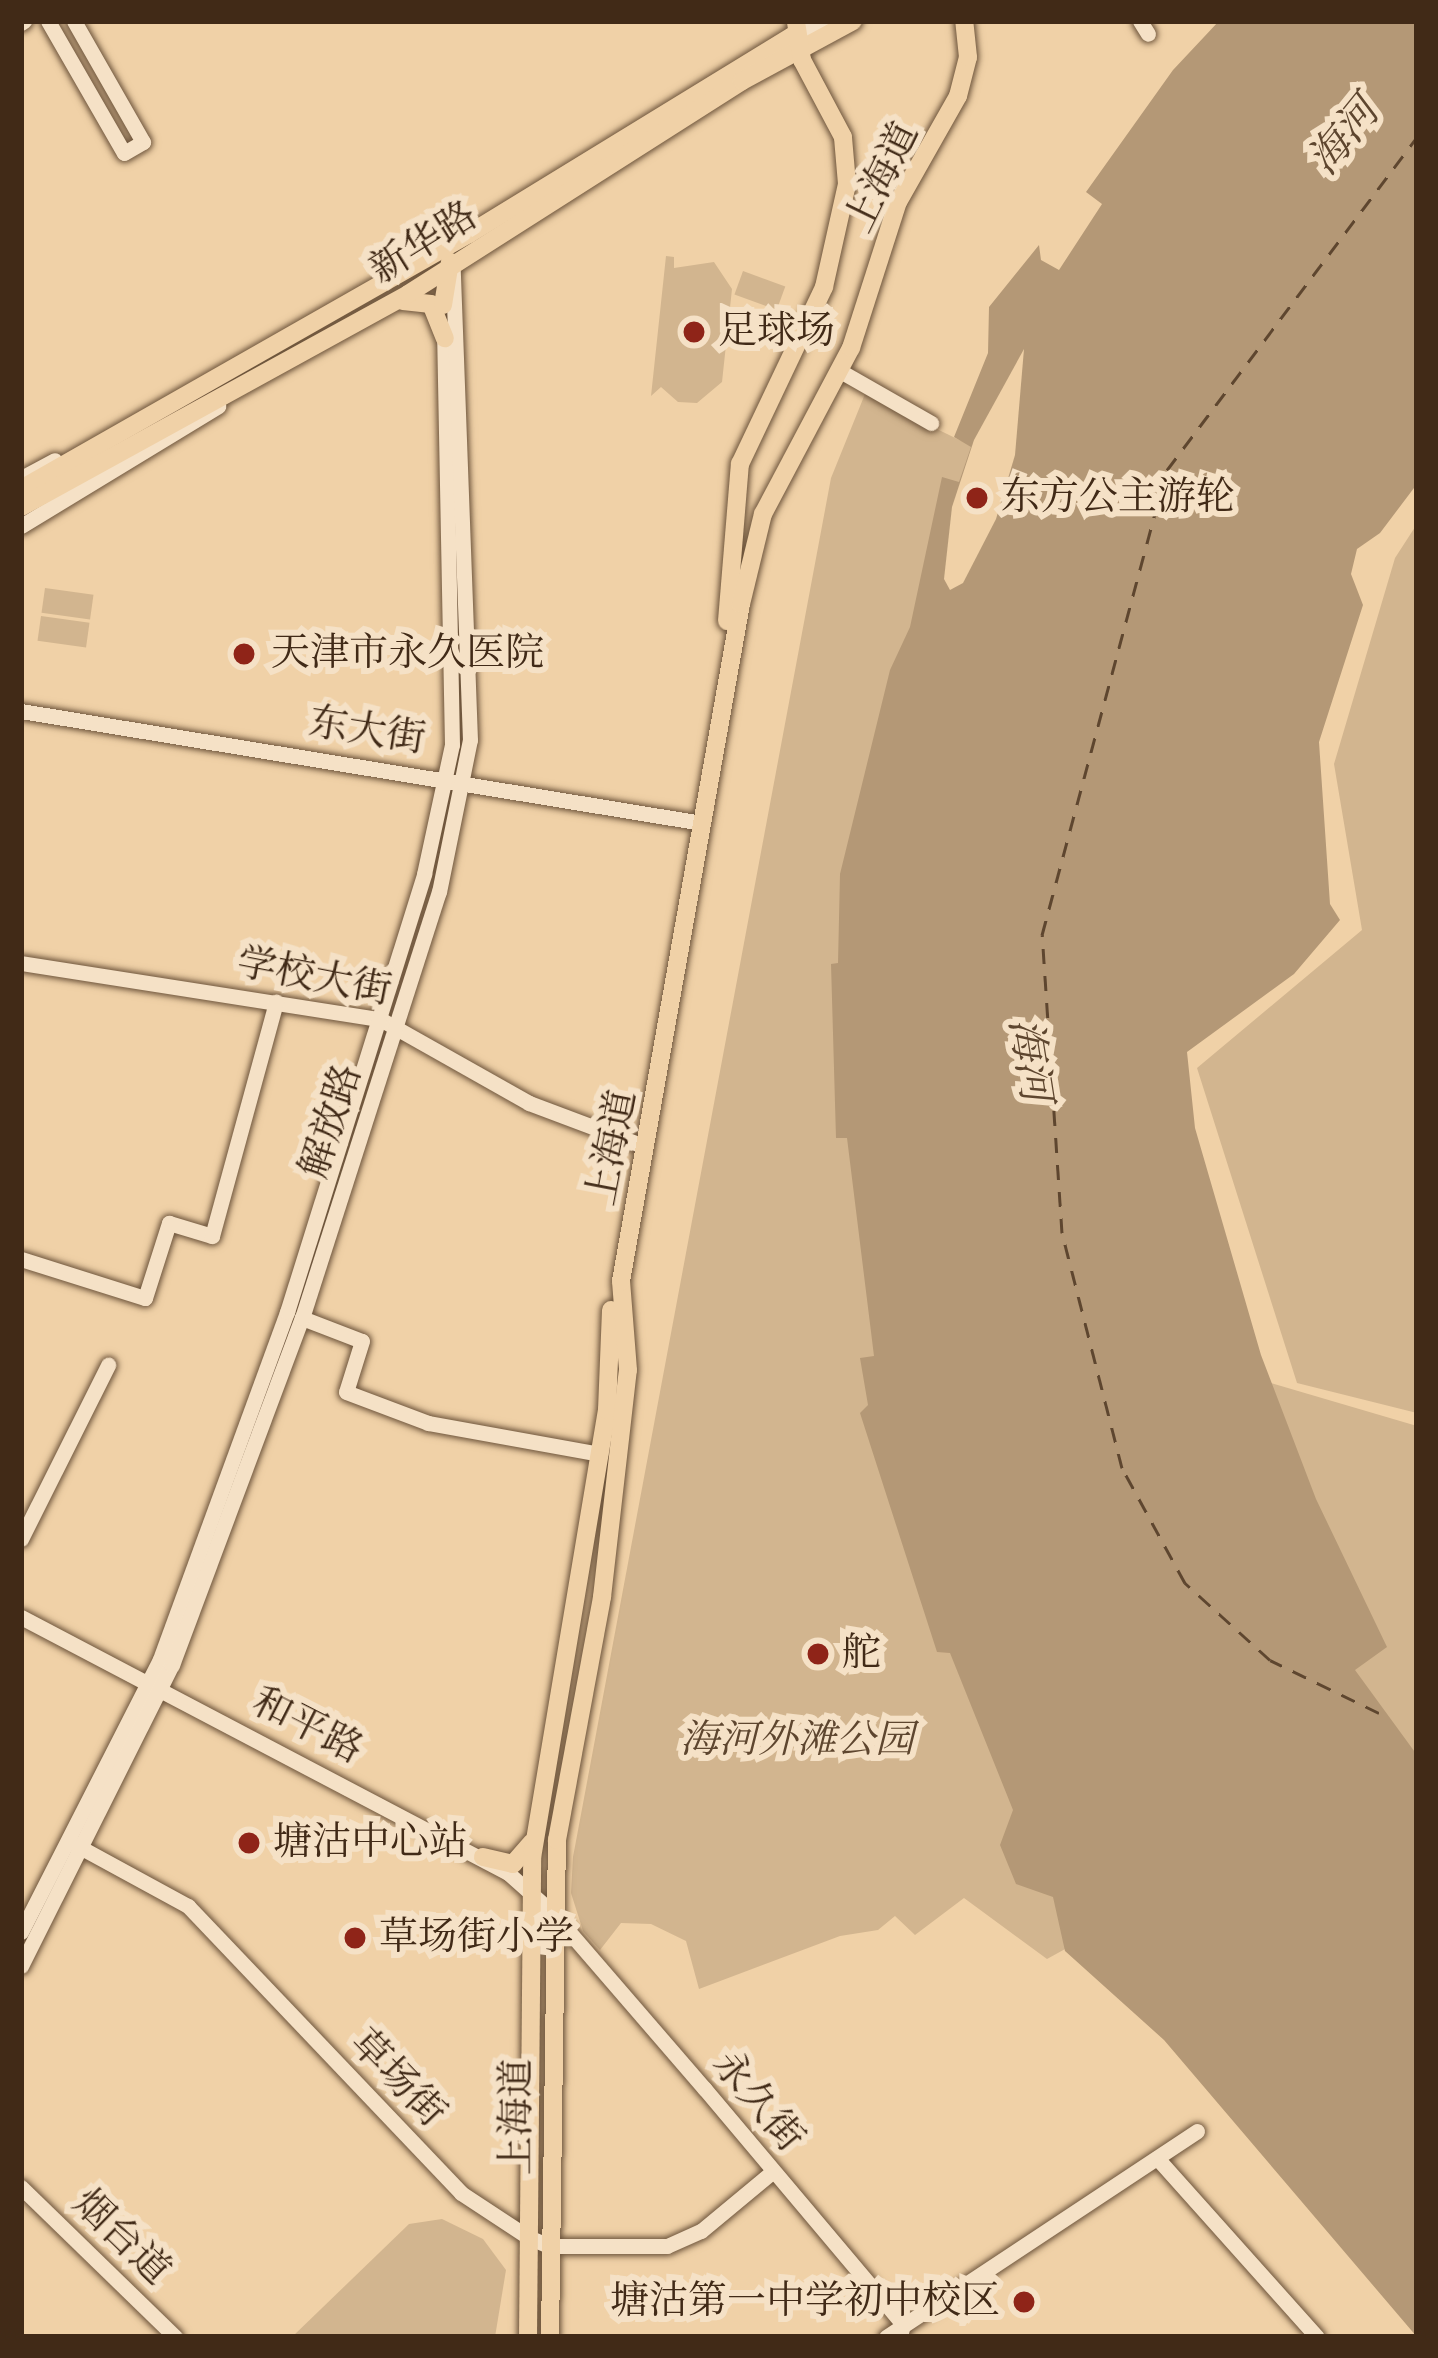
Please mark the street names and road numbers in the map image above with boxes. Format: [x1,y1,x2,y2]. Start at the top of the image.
street label: 上海道 [836,115,930,241]
street label: 新华路 [362,193,486,295]
street label: 东大街 [306,700,428,764]
street label: 学校大街 [233,940,395,1016]
street label: 解放路 [292,1059,372,1185]
street label: 上海道 [579,1086,647,1210]
street label: 和平路 [244,1680,370,1774]
street label: 草场街 [340,2021,454,2137]
street label: 永久街 [701,2042,813,2162]
street label: 上海道 [495,2059,541,2175]
street label: 烟台道 [63,2181,179,2295]

